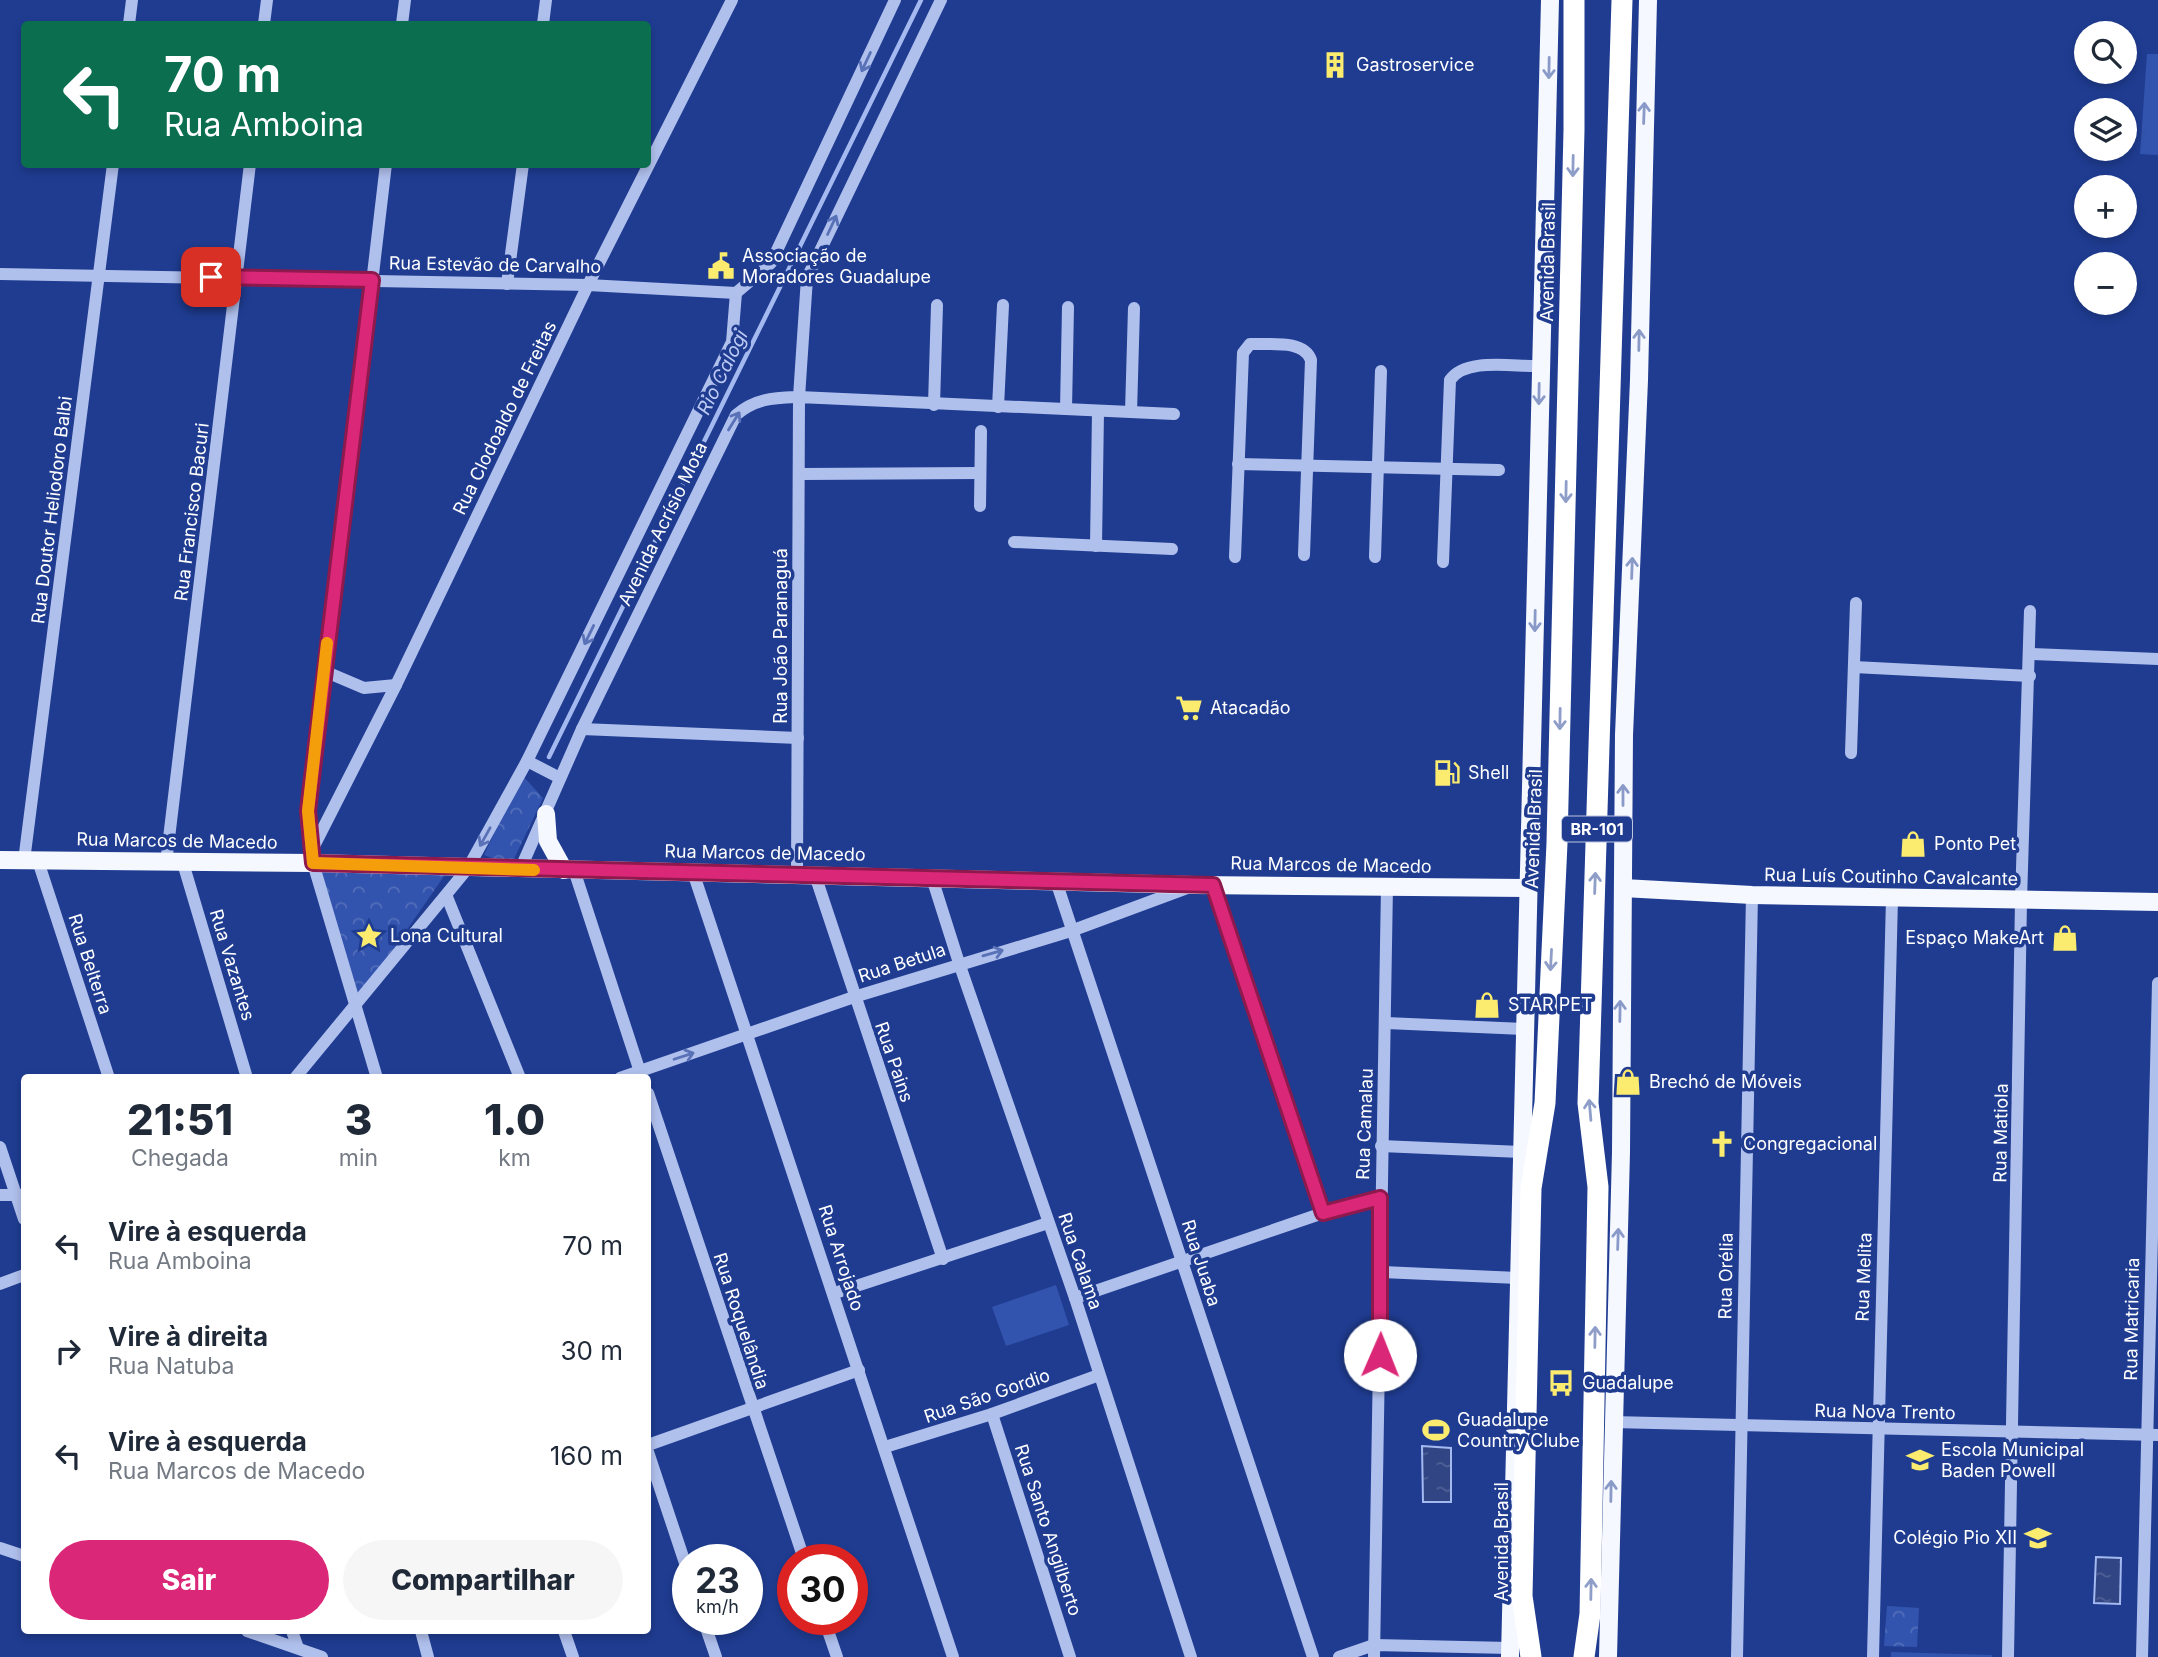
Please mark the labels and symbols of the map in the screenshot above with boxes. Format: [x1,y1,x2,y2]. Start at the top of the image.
building icon: Gastroservice [1320,50,1350,80]
one-way arrow [859,51,872,72]
place label: Gastroservice [1356,54,1475,75]
one-way arrow [1542,56,1556,79]
one-way arrow [1638,102,1651,125]
one-way arrow [1567,154,1580,177]
street label: Avenida Brasil [1536,202,1559,322]
one-way arrow [826,214,839,236]
place label: Associação de Moradores Guadalupe [742,245,931,287]
pin [181,247,241,307]
public building icon: Associação de Moradores Guadalupe [706,251,736,281]
street label: Rua Estevão de Carvalho [389,252,601,277]
street label: Rua Clodoaldo de Freitas [449,318,561,518]
water label: Rio Calogi [692,326,753,418]
one-way arrow [1632,329,1646,352]
one-way arrow [1532,382,1546,405]
street label: Rua Doutor Heliodoro Balbi [27,395,76,625]
one-way arrow [728,412,742,432]
street label: Rua Francisco Bacuri [170,422,213,602]
street label: Avenida Acrísio Mota [614,438,711,609]
one-way arrow [1559,480,1572,503]
street label: Rua João Paranaguá [770,548,791,724]
one-way arrow [1625,557,1638,580]
one-way arrow [1528,609,1542,632]
one-way arrow [582,624,595,645]
supermarket icon: Atacadão [1174,693,1204,723]
place label: Atacadão [1210,697,1291,718]
one-way arrow [1553,707,1567,730]
fuel station icon: Shell [1432,758,1462,788]
place label: Shell [1468,762,1509,783]
street label: Avenida Brasil [1521,769,1546,889]
one-way arrow [1616,784,1630,807]
road number: BR-101 [1562,816,1632,842]
one-way arrow [478,826,491,847]
street label: Rua Marcos de Macedo [76,828,278,853]
shop icon: Ponto Pet [1898,829,1928,859]
place label: Ponto Pet [1934,833,2016,854]
street label: Rua Marcos de Macedo [664,840,866,865]
street label: Rua Marcos de Macedo [1230,852,1432,877]
street label: Rua Luís Coutinho Cavalcante [1764,864,2018,889]
one-way arrow [1588,872,1601,895]
street label: Rua Vazantes [206,907,259,1023]
street label: Rua Belterra [64,911,117,1017]
place icon: Lona Cultural [354,921,384,951]
shop icon: Espaço MakeArt [2050,923,2080,953]
place label: Lona Cultural [390,925,503,946]
place label: Espaço MakeArt [1905,927,2044,948]
street label: Rua Betula [855,939,948,987]
one-way arrow [982,946,1004,959]
one-way arrow [1544,948,1557,971]
shop icon: STAR PET [1472,990,1502,1020]
place label: STAR PET [1508,994,1593,1015]
one-way arrow [1614,1000,1627,1023]
street label: Rua Pains [871,1019,918,1105]
one-way arrow [673,1049,695,1062]
shop icon: Brechó de Móveis [1613,1067,1643,1097]
street label: Rua Camalau [1352,1068,1377,1180]
place label: Brechó de Móveis [1649,1071,1802,1092]
street label: Rua Matiola [1989,1083,2012,1183]
one-way arrow [1583,1099,1596,1122]
church icon: Congregacional [1707,1129,1737,1159]
place label: Congregacional [1743,1133,1877,1154]
street label: Rua Arrojado [814,1202,869,1314]
street label: Rua Calama [1054,1210,1107,1312]
street label: Rua Juaba [1178,1217,1225,1309]
one-way arrow [1612,1228,1625,1251]
street label: Rua Orélia [1714,1232,1737,1320]
street label: Rua Melita [1851,1232,1876,1322]
street label: Rua Roquelândia [710,1250,773,1392]
street label: Rua Matricaria [2120,1257,2143,1381]
position arrow [1343,1318,1417,1392]
one-way arrow [1589,1326,1602,1349]
street label: Rua São Gordio [921,1364,1053,1427]
bus stop icon: Guadalupe [1546,1368,1576,1398]
place label: Guadalupe [1582,1372,1674,1393]
street label: Rua Nova Trento [1814,1400,1956,1423]
place label: Guadalupe Country Clube [1457,1409,1580,1451]
sports icon: Guadalupe Country Clube [1421,1415,1451,1445]
place label: Escola Municipal Baden Powell [1941,1439,2084,1481]
street label: Rua Santo Angilberto [1011,1441,1086,1618]
school or university icon: Escola Municipal Baden Powell [1905,1445,1935,1475]
one-way arrow [1604,1480,1618,1503]
street label: Avenida Brasil [1491,1482,1512,1602]
school or university icon: Colégio Pio XII [2023,1523,2053,1553]
place label: Colégio Pio XII [1893,1527,2017,1548]
speed limit sign: 30 [777,1544,868,1635]
one-way arrow [1584,1578,1598,1601]

